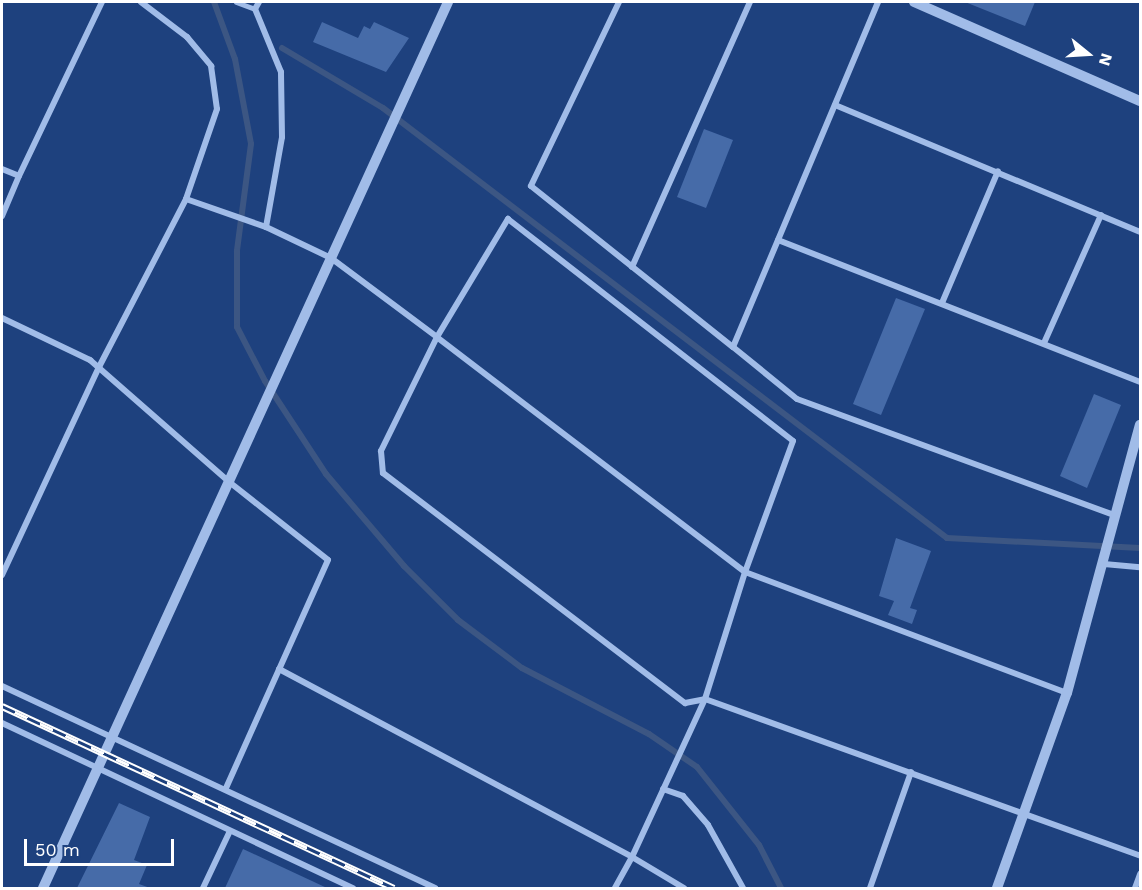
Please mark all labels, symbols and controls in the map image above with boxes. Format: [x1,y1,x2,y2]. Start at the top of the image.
north arrow [1058,24,1118,84]
text: N [1095,51,1116,68]
scale bar [27,827,177,865]
text: 50 m [35,839,80,860]

